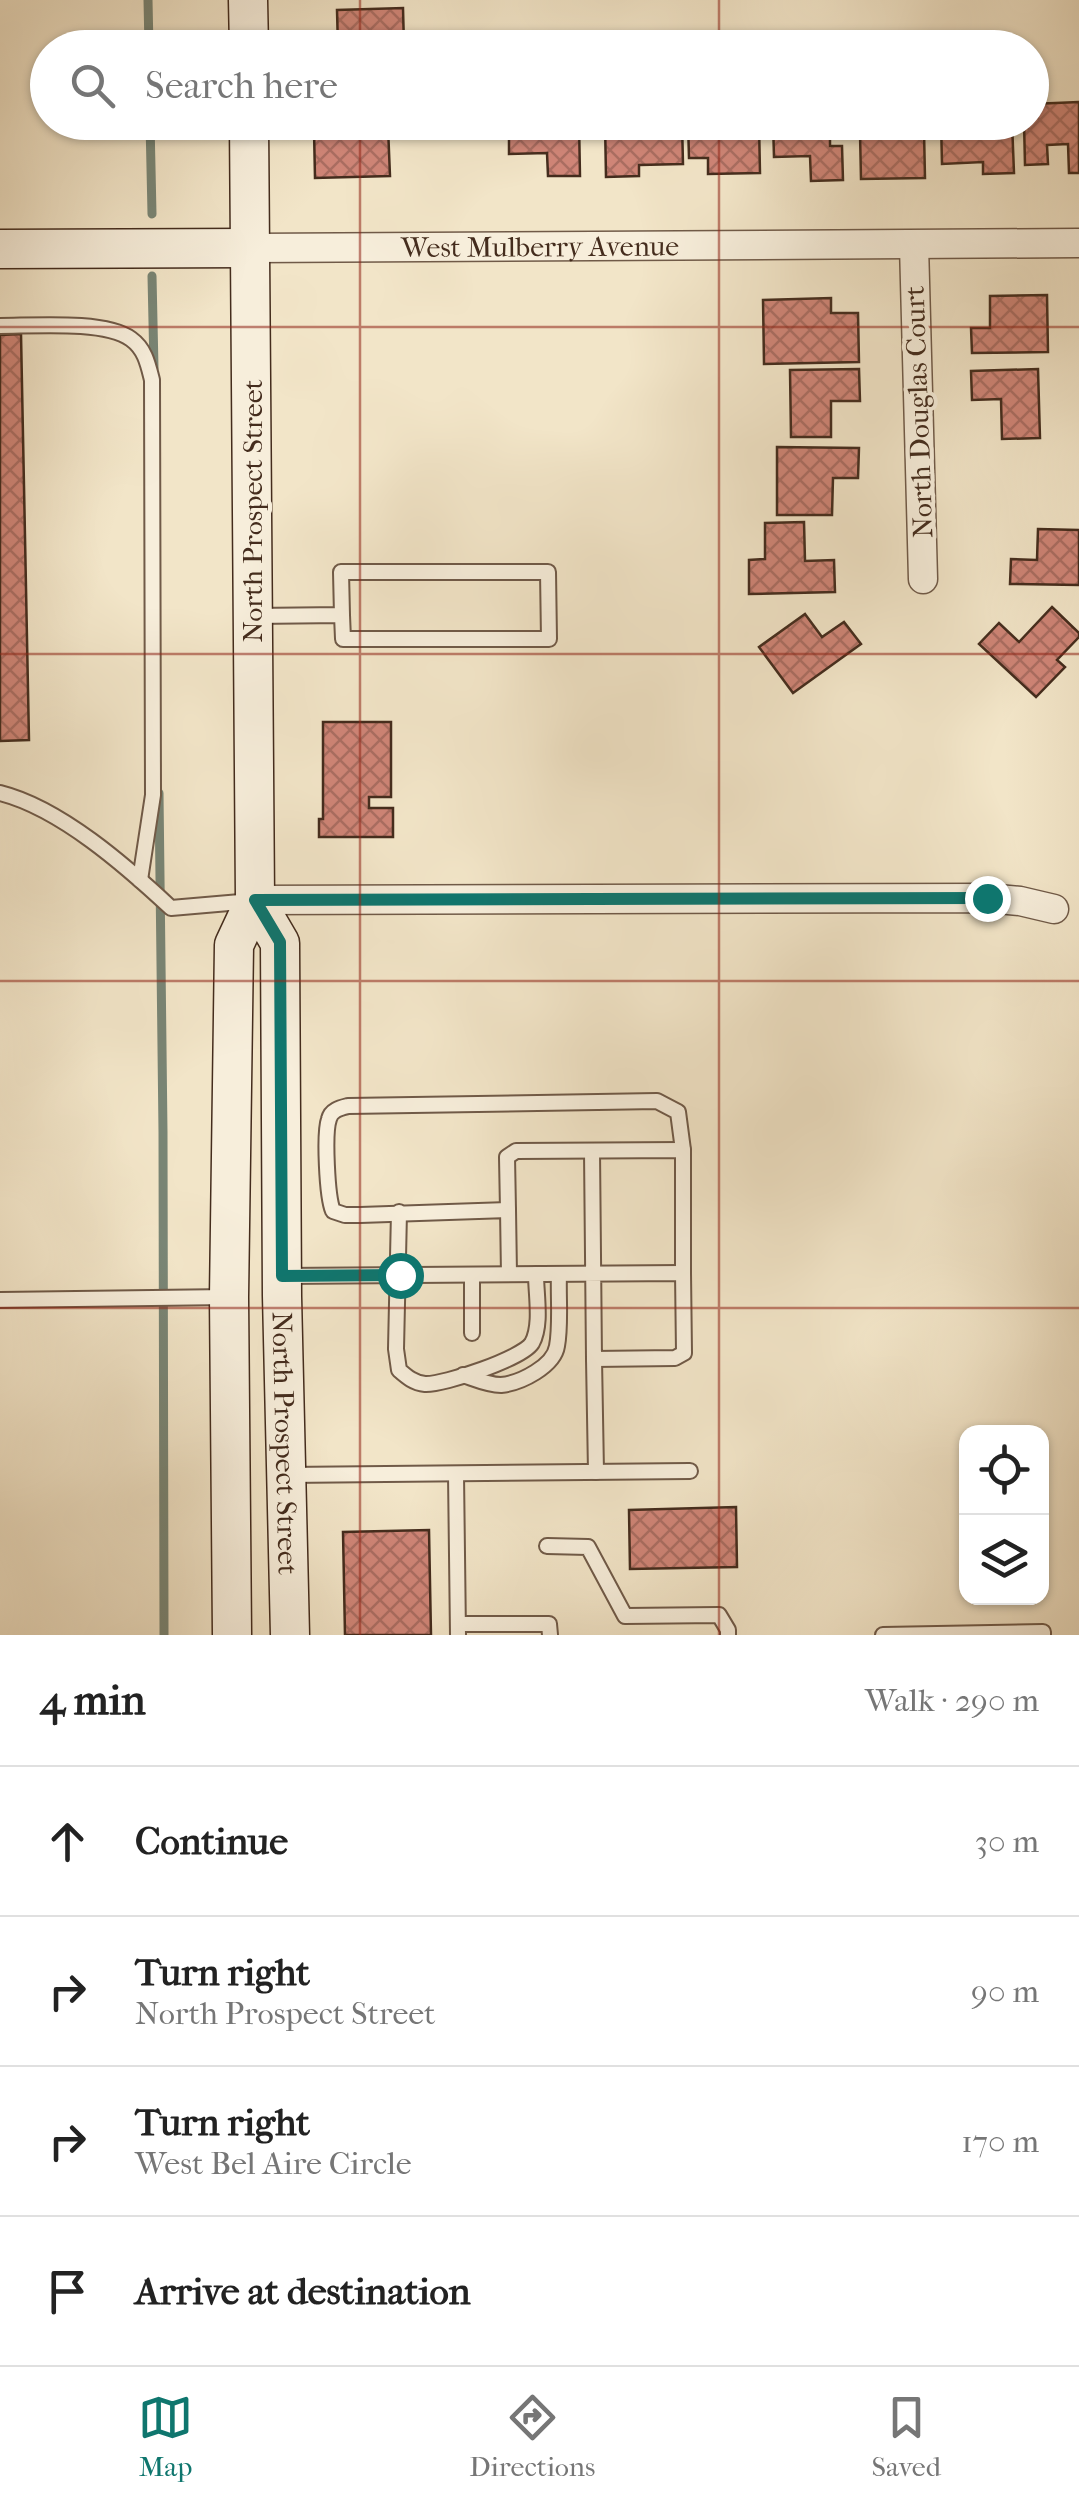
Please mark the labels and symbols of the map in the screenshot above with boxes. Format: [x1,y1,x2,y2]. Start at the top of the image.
street label: West Mulberry Avenue [400,229,679,264]
street label: North Douglas Court [898,285,939,539]
street label: North Prospect Street [236,380,269,642]
route end [965,876,1011,922]
route start [378,1253,424,1299]
street label: North Prospect Street [265,1311,305,1575]

